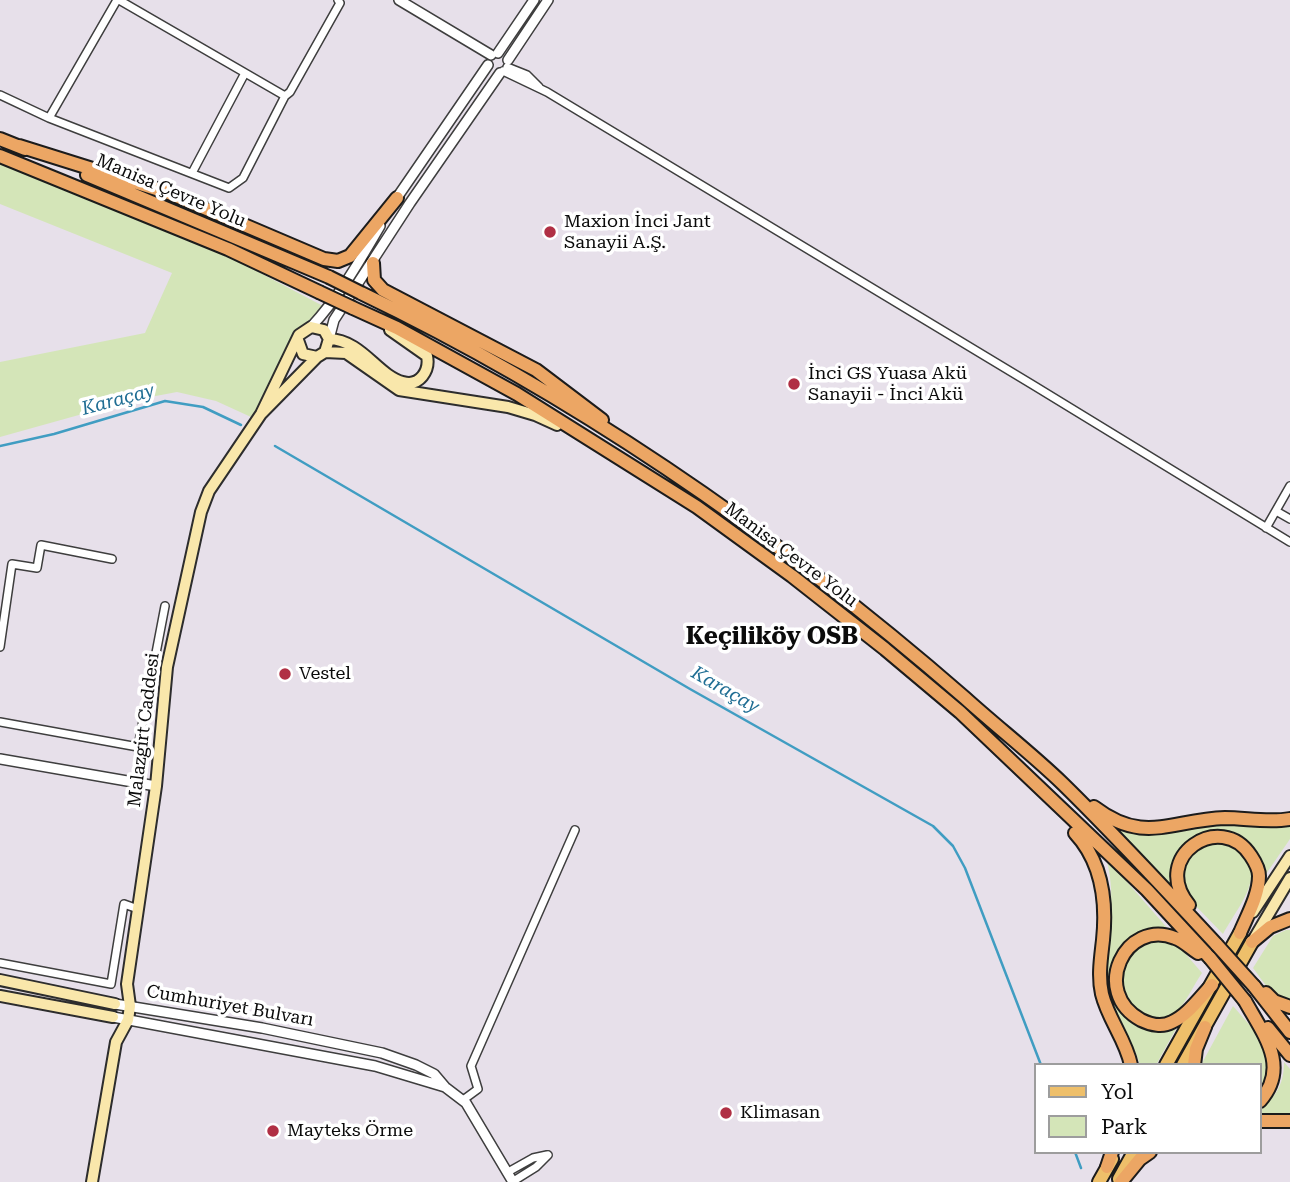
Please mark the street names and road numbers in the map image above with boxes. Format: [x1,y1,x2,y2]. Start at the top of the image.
street label: Manisa Çevre Yolu [93,150,249,232]
street label: Manisa Çevre Yolu [720,498,862,612]
street label: Malazgirt Caddesi [124,652,164,808]
street label: Cumhuriyet Bulvarı [145,981,315,1031]

